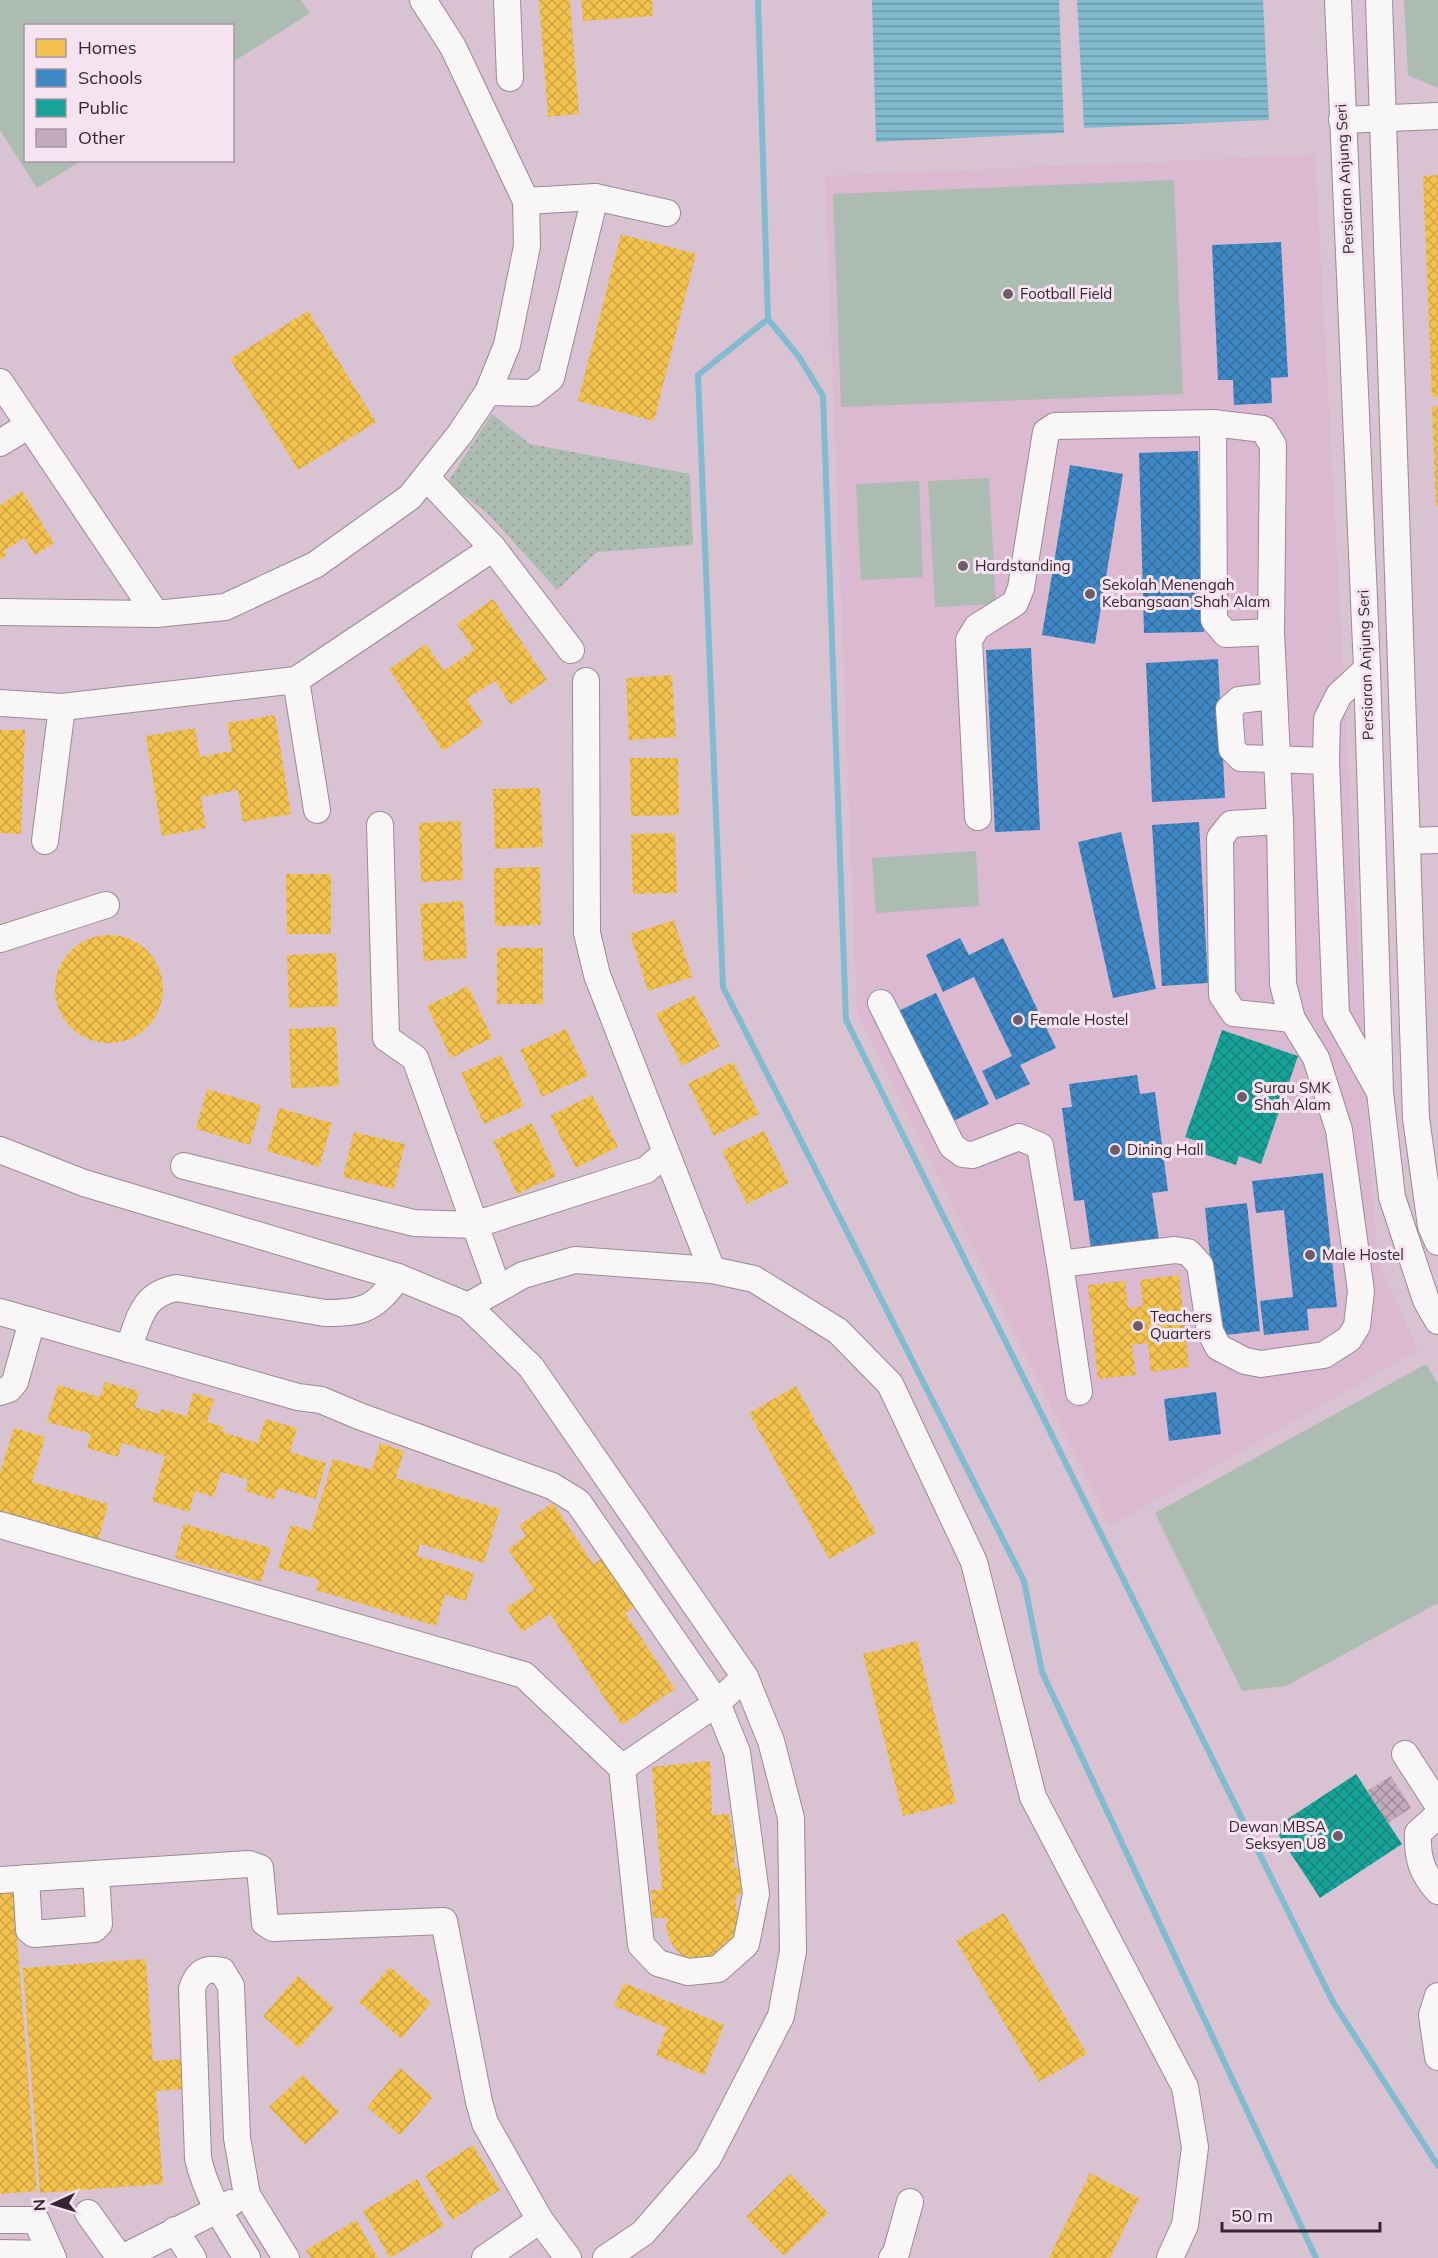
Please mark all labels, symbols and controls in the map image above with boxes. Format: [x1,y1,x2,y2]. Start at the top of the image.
legend [24,24,234,162]
text: Homes [78,36,137,59]
text: Schools [78,66,143,89]
text: Public [78,96,128,119]
street label: Persiaran Anjung Seri [1331,103,1358,255]
text: Other [78,126,126,149]
place label: Football Field [1020,284,1112,303]
marker: Football Field [1001,287,1015,301]
place label: Hardstanding [975,556,1071,575]
marker: Hardstanding [956,559,970,573]
place label: Sekolah Menengah Kebangsaan Shah Alam [1102,575,1270,611]
marker: Sekolah Menengah Kebangsaan Shah Alam [1083,587,1097,601]
street label: Persiaran Anjung Seri [1353,590,1378,740]
place label: Female Hostel [1030,1010,1128,1029]
marker: Female Hostel [1011,1013,1025,1027]
place label: Surau SMK Shah Alam [1254,1078,1331,1114]
marker: Surau SMK Shah Alam [1235,1090,1249,1104]
place label: Dining Hall [1127,1140,1204,1159]
marker: Dining Hall [1108,1143,1122,1157]
place label: Male Hostel [1322,1245,1404,1264]
marker: Male Hostel [1303,1248,1317,1262]
place label: Teachers Quarters [1150,1307,1212,1343]
marker: Teachers Quarters [1131,1319,1145,1333]
place label: Dewan MBSA Seksyen U8 [1229,1817,1326,1853]
marker: Dewan MBSA Seksyen U8 [1331,1829,1345,1843]
north arrow [24,2174,84,2234]
scale bar [1222,2195,1380,2233]
text: N [29,2198,49,2212]
text: 50 m [1231,2204,1273,2227]

